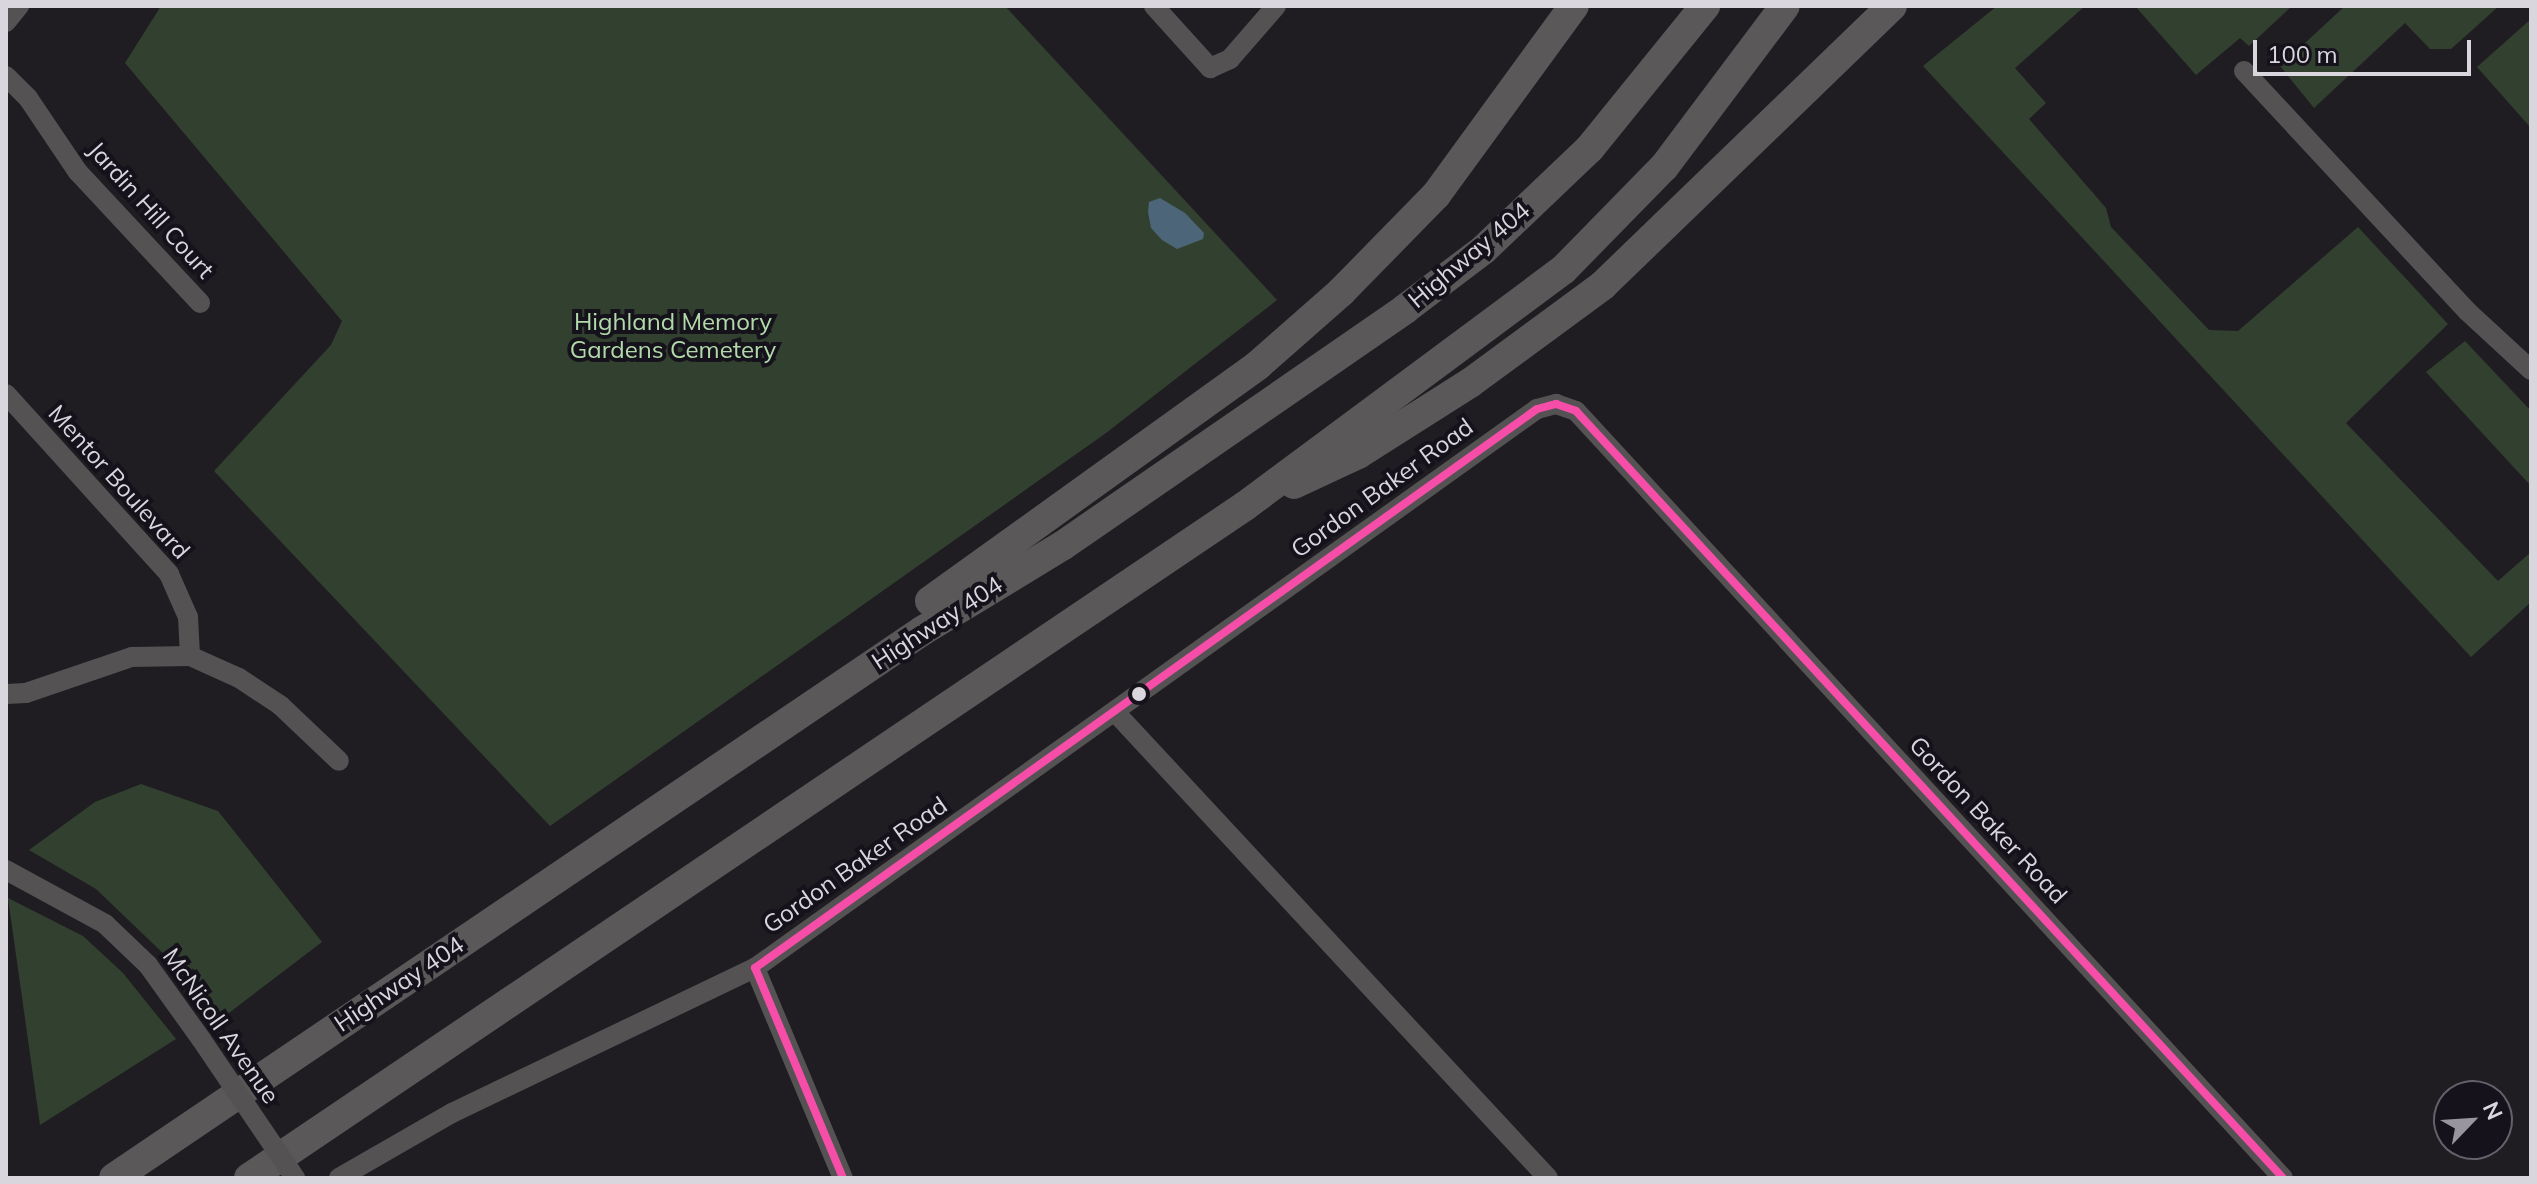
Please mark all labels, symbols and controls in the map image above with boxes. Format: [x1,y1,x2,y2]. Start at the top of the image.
scale bar [2257,24,2475,74]
text: 100 m [2267,39,2338,69]
street label: Jardin Hill Court [82,136,220,284]
street label: Highway 404 [1402,196,1536,314]
park label: Highland Memory Gardens Cemetery [570,308,776,364]
street label: Mentor Boulevard [42,399,196,565]
street label: Gordon Baker Road [1285,412,1479,564]
street label: Highway 404 [866,570,1008,676]
unlabelled marker [1131,686,1147,702]
street label: Gordon Baker Road [1903,731,2073,909]
street label: Gordon Baker Road [758,791,952,939]
street label: Highway 404 [329,930,469,1038]
street label: McNicoll Avenue [157,943,285,1109]
north arrow [2433,1080,2513,1160]
text: N [2477,1097,2509,1124]

